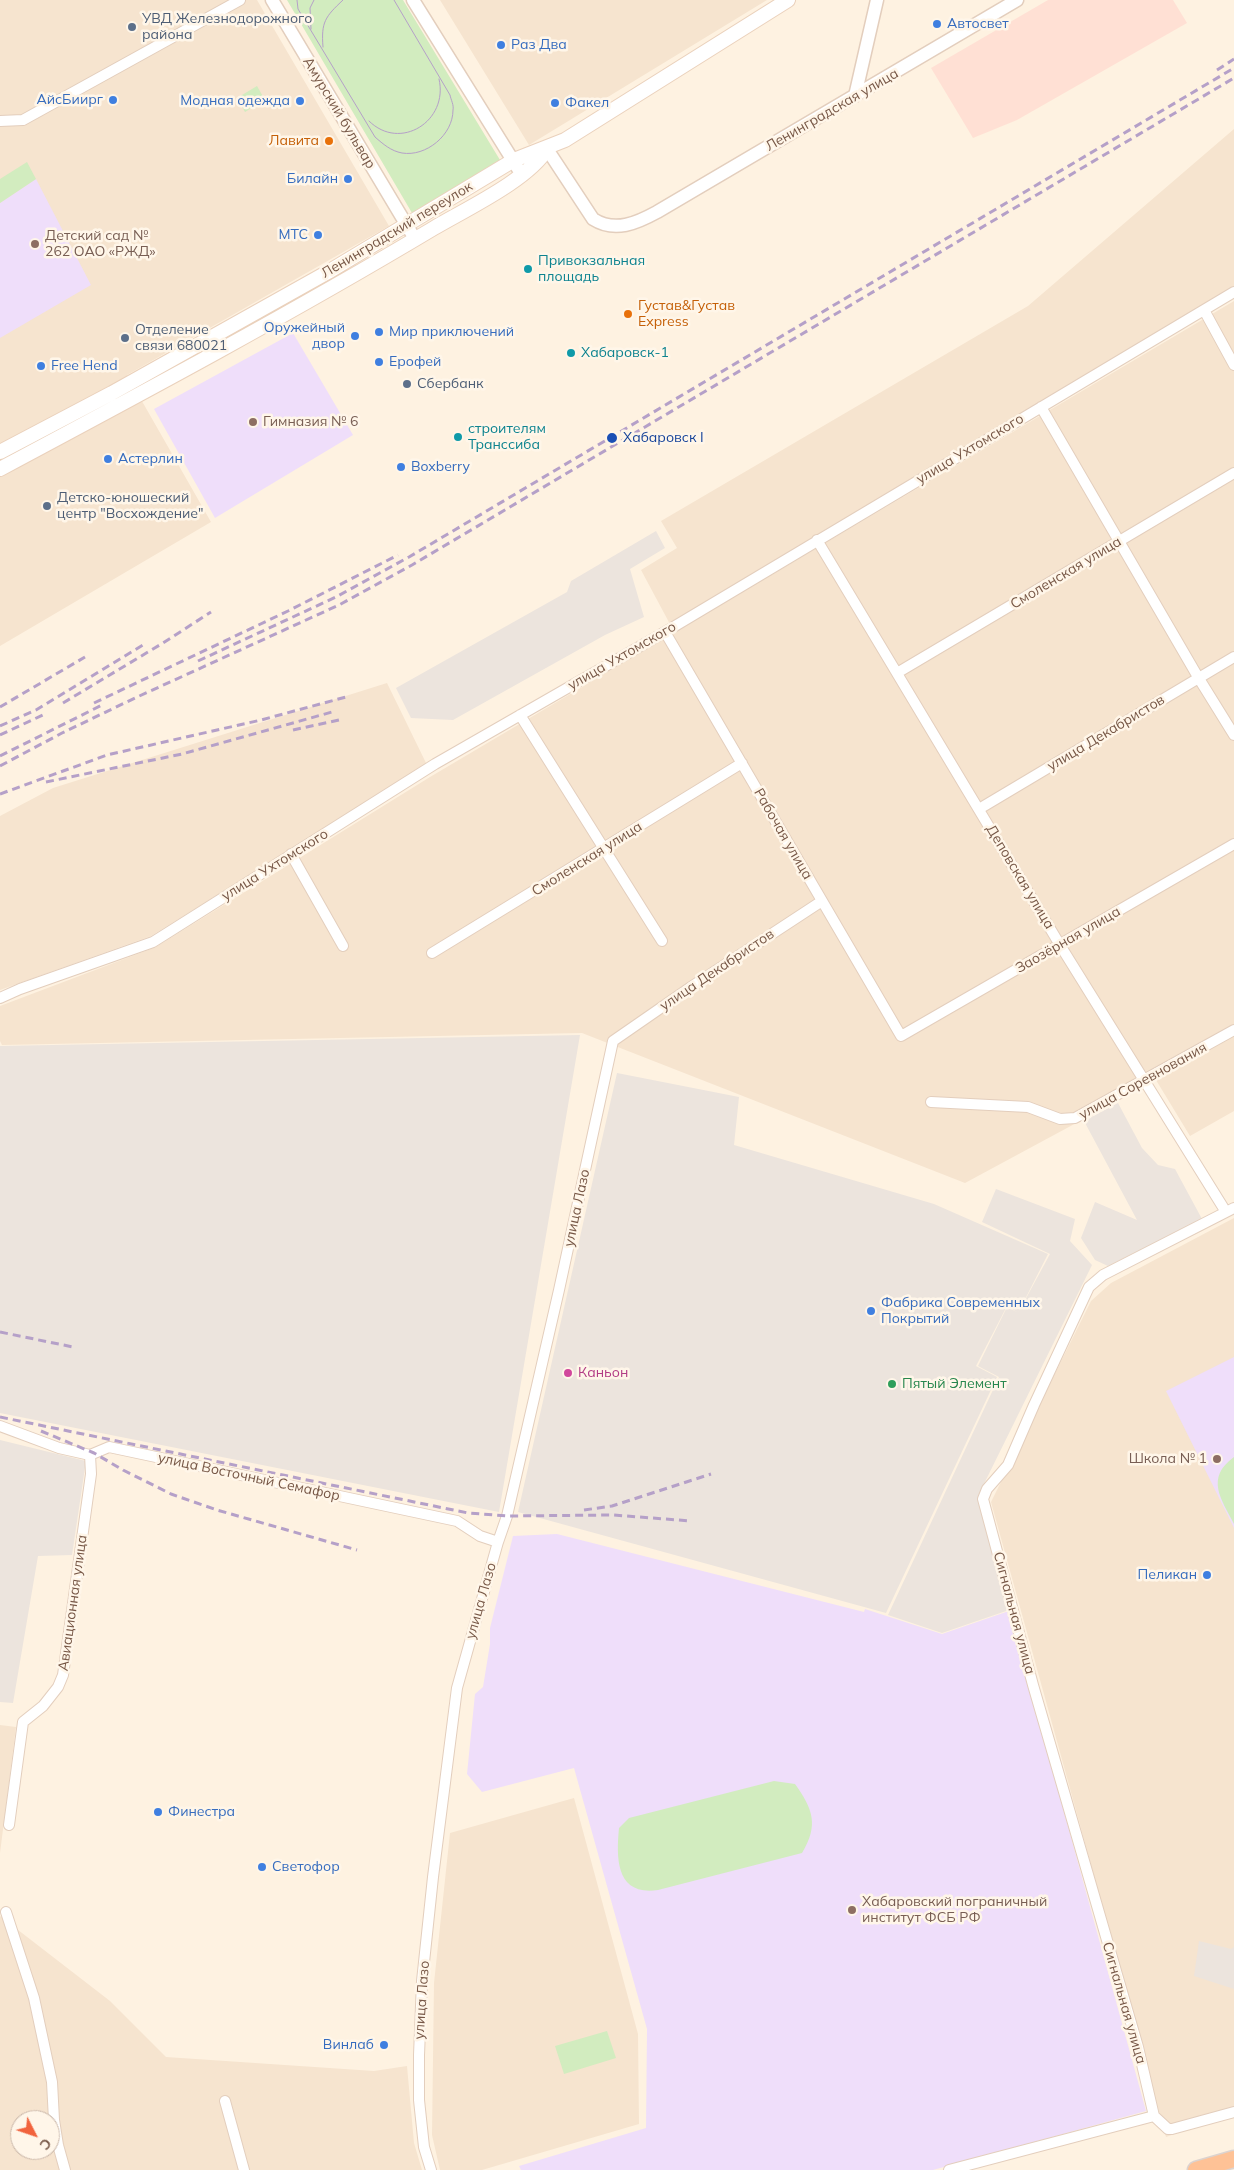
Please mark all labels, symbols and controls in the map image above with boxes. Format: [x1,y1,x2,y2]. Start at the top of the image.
place label: УВД Железнодорожного района [142,11,312,44]
place label: Автосвет [947,16,1009,32]
marker: Автосвет [931,18,943,30]
marker: УВД Железнодорожного района [126,21,138,33]
place label: Раз Два [511,37,567,53]
marker: Раз Два [495,39,507,51]
street label: Амурский бульвар [299,54,379,172]
street label: Ленинградская улица [763,65,901,155]
place label: АйсБиирг [36,92,103,108]
place label: Модная одежда [180,93,290,109]
marker: АйсБиирг [107,94,119,106]
marker: Модная одежда [294,95,306,107]
place label: Факел [565,95,609,111]
marker: Факел [549,97,561,109]
place label: Лавита [269,133,319,149]
marker: Лавита [323,135,335,147]
place label: Билайн [287,171,338,187]
marker: Билайн [342,173,354,185]
street label: Ленинградский переулок [318,178,476,282]
place label: МТС [279,227,308,243]
place label: Детский сад № 262 ОАО «РЖД» [45,228,156,260]
marker: МТС [312,229,324,241]
marker: Детский сад № 262 ОАО «РЖД» [29,238,41,250]
place label: Привокзальная площадь [538,253,645,286]
marker: Привокзальная площадь [522,263,534,275]
place label: Густав&Густав Express [638,298,735,331]
marker: Густав&Густав Express [622,308,634,320]
place label: Оружейный двор [264,320,345,352]
place label: Отделение связи 680021 [135,322,227,354]
place label: Мир приключений [389,324,514,340]
marker: Мир приключений [373,326,385,338]
marker: Оружейный двор [349,330,361,342]
marker: Отделение связи 680021 [119,332,131,344]
place label: Хабаровск-1 [581,345,669,361]
marker: Хабаровск-1 [565,347,577,359]
place label: Ерофей [389,354,441,370]
marker: Ерофей [373,356,385,368]
place label: Free Hend [51,358,118,374]
marker: Free Hend [35,360,47,372]
place label: Сбербанк [417,376,484,392]
marker: Сбербанк [401,378,413,390]
street label: улица Ухтомского [913,410,1027,488]
place label: Гимназия № 6 [263,414,358,430]
marker: Гимназия № 6 [247,416,259,428]
place label: строителям Транссиба [468,421,546,454]
place label: Хабаровск I [623,430,704,446]
marker: строителям Транссиба [452,431,464,443]
marker: Хабаровск I [605,431,619,445]
place label: Астерлин [118,451,183,467]
marker: Астерлин [102,453,114,465]
place label: Boxberry [411,459,470,475]
marker: Boxberry [395,461,407,473]
place label: Детско-юношеский центр "Восхождение" [57,490,204,522]
marker: Детско-юношеский центр "Восхождение" [41,500,53,512]
street label: Смоленская улица [1007,533,1125,613]
street label: улица Ухтомского [565,618,679,694]
street label: улица Декабристов [1044,691,1168,775]
street label: Рабочая улица [750,785,816,883]
street label: Смоленская улица [529,818,645,900]
street label: Деповская улица [982,822,1058,932]
street label: улица Ухтомского [219,825,331,905]
street label: Заозёрная улица [1013,903,1123,977]
street label: улица Декабристов [657,926,777,1014]
street label: улица Соревнования [1076,1039,1210,1123]
street label: улица Лазо [561,1168,593,1248]
place label: Фабрика Современных Покрытий [881,1295,1040,1328]
marker: Фабрика Современных Покрытий [865,1305,877,1317]
place label: Каньон [578,1365,628,1381]
marker: Каньон [562,1367,574,1379]
place label: Пятый Элемент [902,1376,1007,1392]
marker: Пятый Элемент [886,1378,898,1390]
street label: улица Восточный Семафор [156,1449,342,1505]
place label: Школа № 1 [1129,1451,1207,1467]
marker: Школа № 1 [1211,1453,1223,1465]
street label: Авиационная улица [55,1534,91,1672]
street label: Сигнальная улица [990,1550,1038,1676]
street label: улица Лазо [462,1561,500,1641]
place label: Пеликан [1138,1567,1197,1583]
marker: Пеликан [1201,1569,1213,1581]
place label: Финестра [168,1804,235,1820]
marker: Финестра [152,1806,164,1818]
place label: Светофор [272,1859,340,1875]
marker: Светофор [256,1861,268,1873]
place label: Хабаровский пограничный институт ФСБ РФ [862,1894,1047,1926]
marker: Хабаровский пограничный институт ФСБ РФ [846,1904,858,1916]
street label: Сигнальная улица [1099,1940,1149,2066]
street label: улица Лазо [411,1960,433,2040]
place label: Винлаб [323,2037,374,2053]
marker: Винлаб [378,2039,390,2051]
north arrow [10,2110,60,2160]
text: С [36,2135,56,2154]

